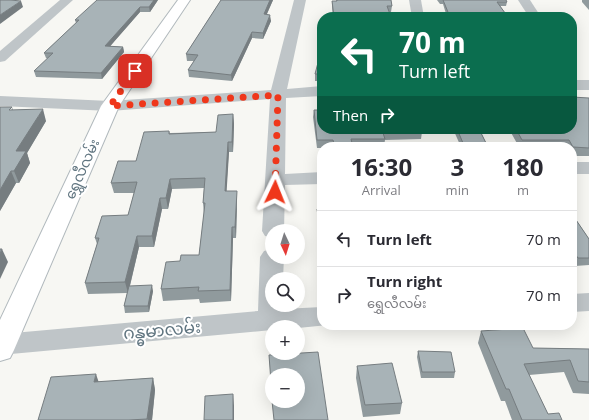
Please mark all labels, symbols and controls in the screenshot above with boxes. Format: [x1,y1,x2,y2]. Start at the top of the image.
text: 70 m [399,23,466,61]
icon: left [333,28,385,80]
pin [118,54,152,88]
text: Turn left [399,59,470,83]
icon: arrive [124,60,146,82]
icon: right [376,104,398,126]
text: Then [333,105,368,125]
street label: ရွှေလီလမ်း [60,136,106,203]
text: 16:30 [350,150,412,183]
text: 3 [450,150,464,183]
text: 180 [502,150,544,183]
position arrow [254,171,296,213]
text: Arrival [362,181,401,199]
text: min [446,181,469,199]
text: m [517,181,529,199]
north arrow [265,224,305,264]
map controls [265,224,305,408]
icon: left [333,228,355,250]
text: Turn left [367,229,432,249]
text: 70 m [526,229,561,249]
text: Turn right [367,271,442,291]
button: search [265,272,305,312]
icon: right [333,284,355,306]
text: 70 m [526,285,561,305]
text: ရွှေလီလမ်း [367,294,427,312]
street label: ဂန္ဓမာလမ်း [122,315,202,348]
button: + [265,320,305,360]
button: − [265,368,305,408]

